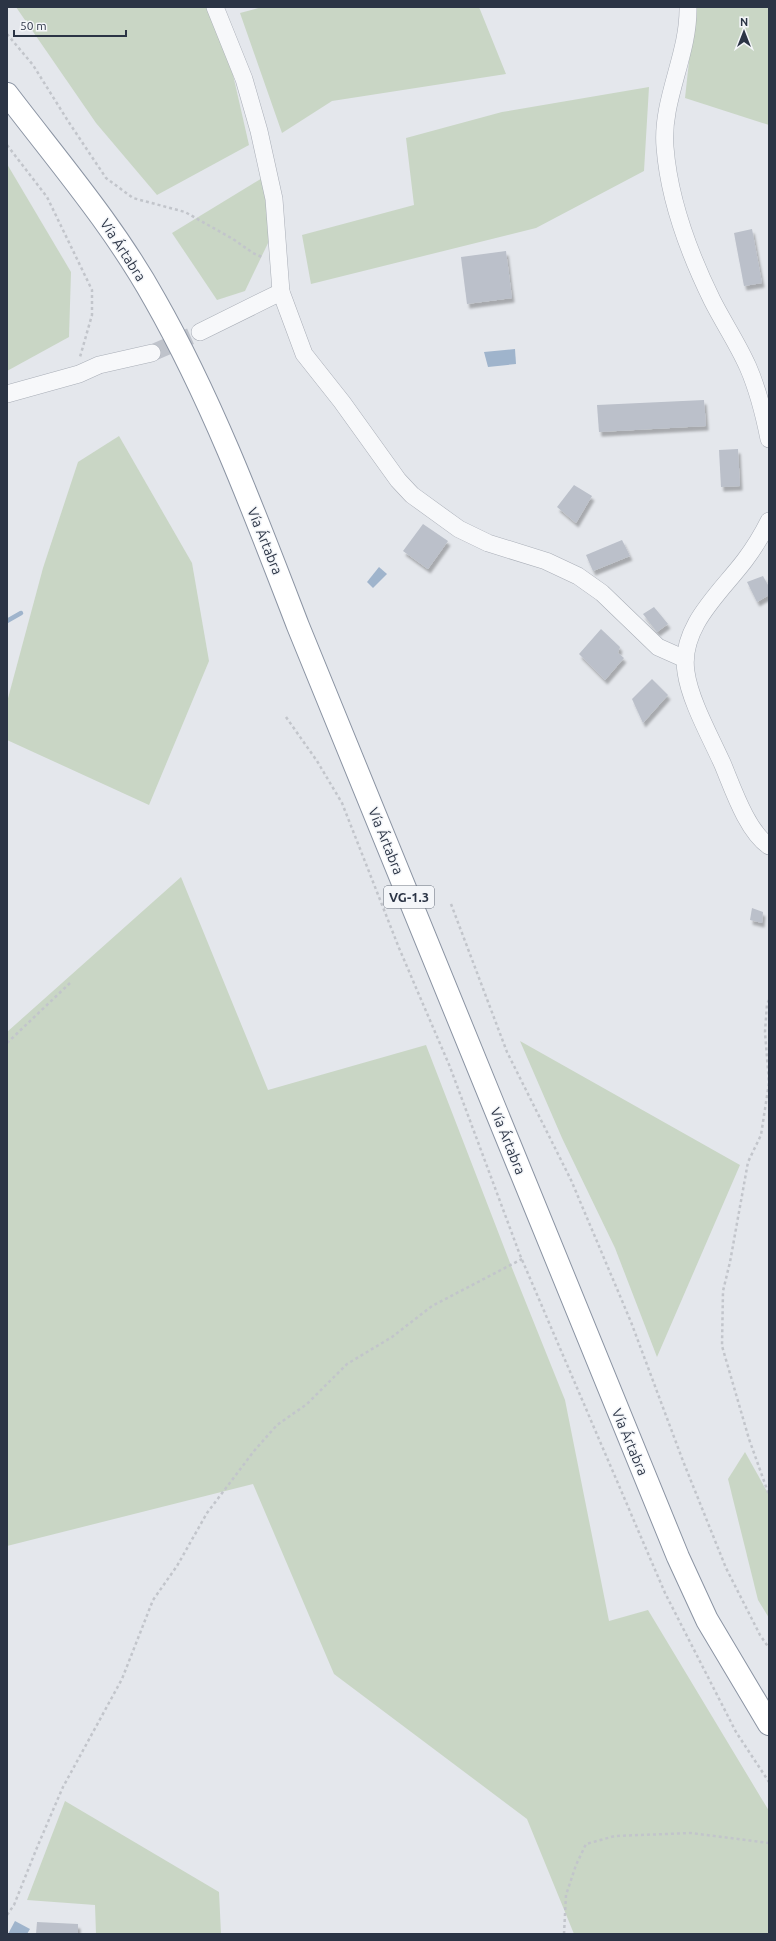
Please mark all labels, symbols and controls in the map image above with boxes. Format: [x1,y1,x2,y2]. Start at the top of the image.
scale bar [14,12,126,38]
north arrow [724,12,764,52]
text: N [740,16,748,28]
text: 50 m [20,19,47,32]
street label: Vía Ártabra [97,215,150,284]
street label: Vía Ártabra [244,505,287,577]
street label: Vía Ártabra [365,805,408,877]
road number: VG-1.3 [384,886,434,908]
street label: Vía Ártabra [487,1105,530,1177]
street label: Vía Ártabra [609,1406,652,1478]

